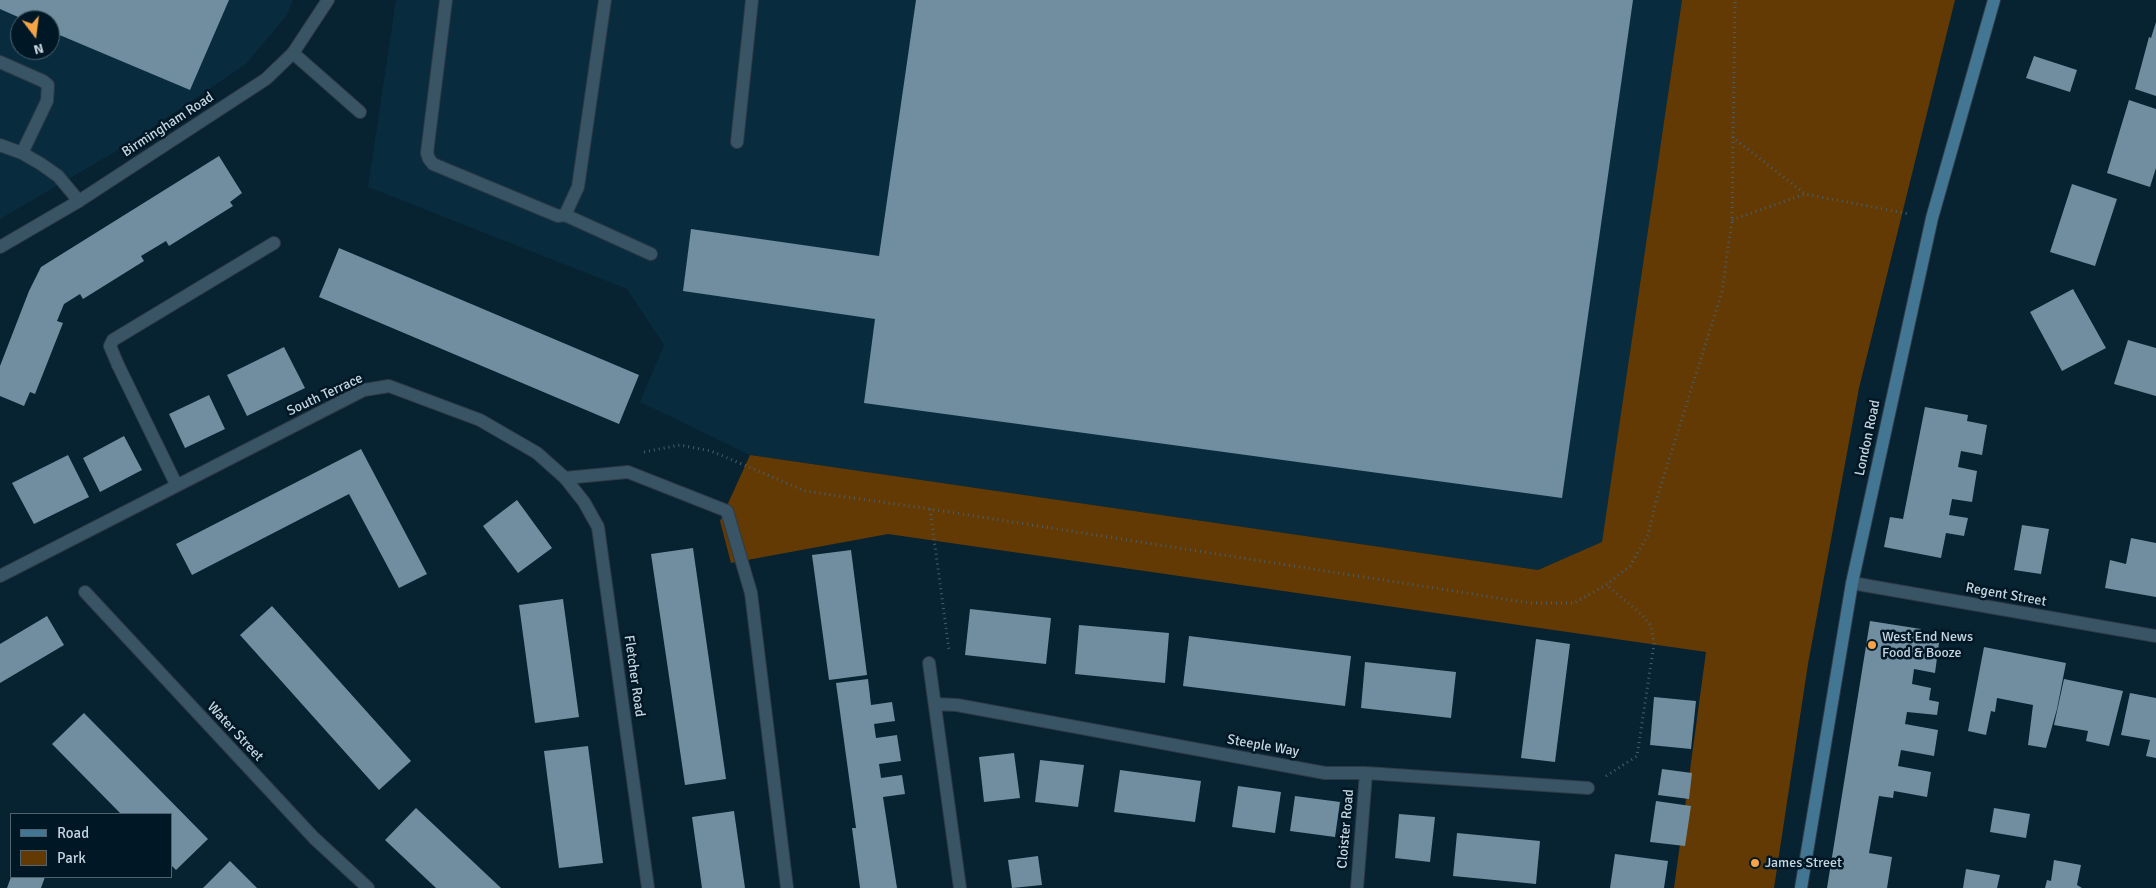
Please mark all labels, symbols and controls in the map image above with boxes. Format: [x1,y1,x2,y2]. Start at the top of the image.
north arrow [10,10,60,60]
text: N [32,40,46,58]
street label: Birmingham Road [119,89,217,161]
street label: South Terrace [284,370,366,420]
street label: London Road [1852,398,1884,478]
street label: Regent Street [1964,580,2048,610]
place label: West End News Food & Booze [1882,629,1973,662]
street label: Fletcher Road [620,634,648,718]
marker: West End News Food & Booze [1866,639,1878,651]
street label: Water Street [203,699,267,765]
street label: Steeple Way [1226,731,1300,761]
street label: Cloister Road [1334,789,1358,869]
legend [10,813,172,878]
text: Road [57,824,89,842]
text: Park [57,849,86,867]
place label: James Street [1765,855,1842,871]
marker: James Street [1749,857,1761,869]

